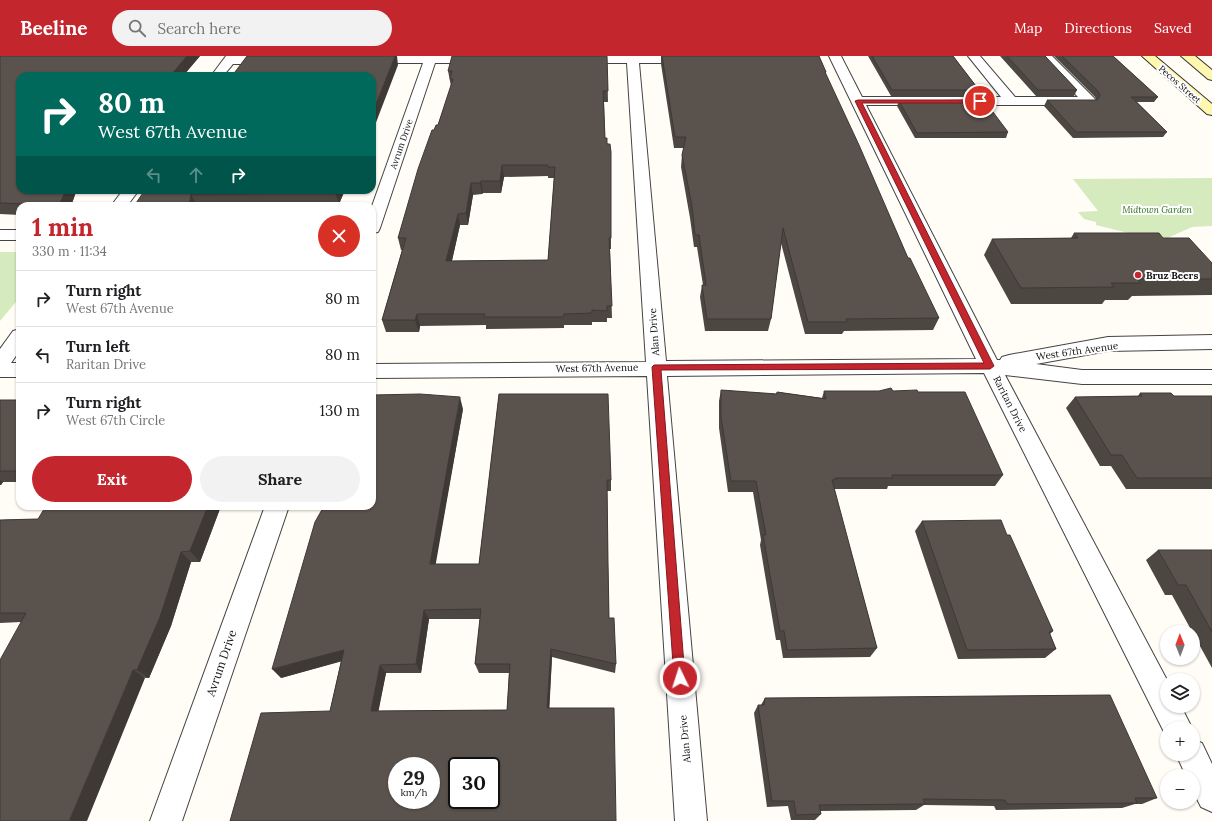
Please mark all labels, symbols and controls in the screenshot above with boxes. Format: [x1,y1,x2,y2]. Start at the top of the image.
search box [112,10,392,46]
text: Beeline [20,16,88,40]
icon: search [126,17,148,39]
text: Search here [158,19,241,38]
text: Map [1014,19,1042,37]
text: Directions [1064,19,1132,37]
text: Saved [1154,19,1192,37]
street label: Pecos Street [1157,63,1204,106]
pin [963,84,997,118]
text: 80 m [98,85,165,121]
icon: right [32,88,84,140]
icon: arrive [969,90,991,112]
street label: Avrum Drive [387,117,415,171]
text: West 67th Avenue [98,120,247,143]
icon: left [143,164,165,186]
icon: ahead [185,164,207,186]
icon: right [227,164,249,186]
park label: Midtown Garden [1122,204,1192,215]
text: 1 min [32,212,93,243]
button: close [318,215,360,257]
text: 330 m · 11:34 [32,243,107,260]
place label: Bruz Beers [1146,269,1198,282]
marker: Bruz Beers [1133,270,1143,280]
text: Turn right [66,281,142,300]
icon: right [32,288,54,310]
text: 80 m [325,289,360,308]
text: West 67th Avenue [66,300,174,317]
street label: Alan Drive [646,307,662,357]
text: Turn left [66,337,130,356]
street label: West 67th Avenue [1035,339,1119,363]
icon: left [32,344,54,366]
text: 80 m [325,345,360,364]
text: Raritan Drive [66,356,146,373]
street label: West 67th Avenue [555,361,639,375]
street label: Raritan Drive [990,374,1030,435]
text: Turn right [66,393,142,412]
icon: right [32,400,54,422]
text: 130 m [320,401,360,420]
text: West 67th Circle [66,412,165,429]
button: Exit [32,456,192,502]
button: Share [200,456,360,502]
north arrow [1160,625,1200,665]
map controls [1160,625,1200,809]
street label: Avrum Drive [202,627,240,699]
position arrow [659,657,701,699]
button: layers [1160,673,1200,713]
street label: Alan Drive [676,714,694,764]
button: + [1160,721,1200,761]
speed limit sign: 30 [448,757,500,809]
text: 29 [403,765,425,790]
button: − [1160,769,1200,809]
text: km/h [400,786,428,799]

